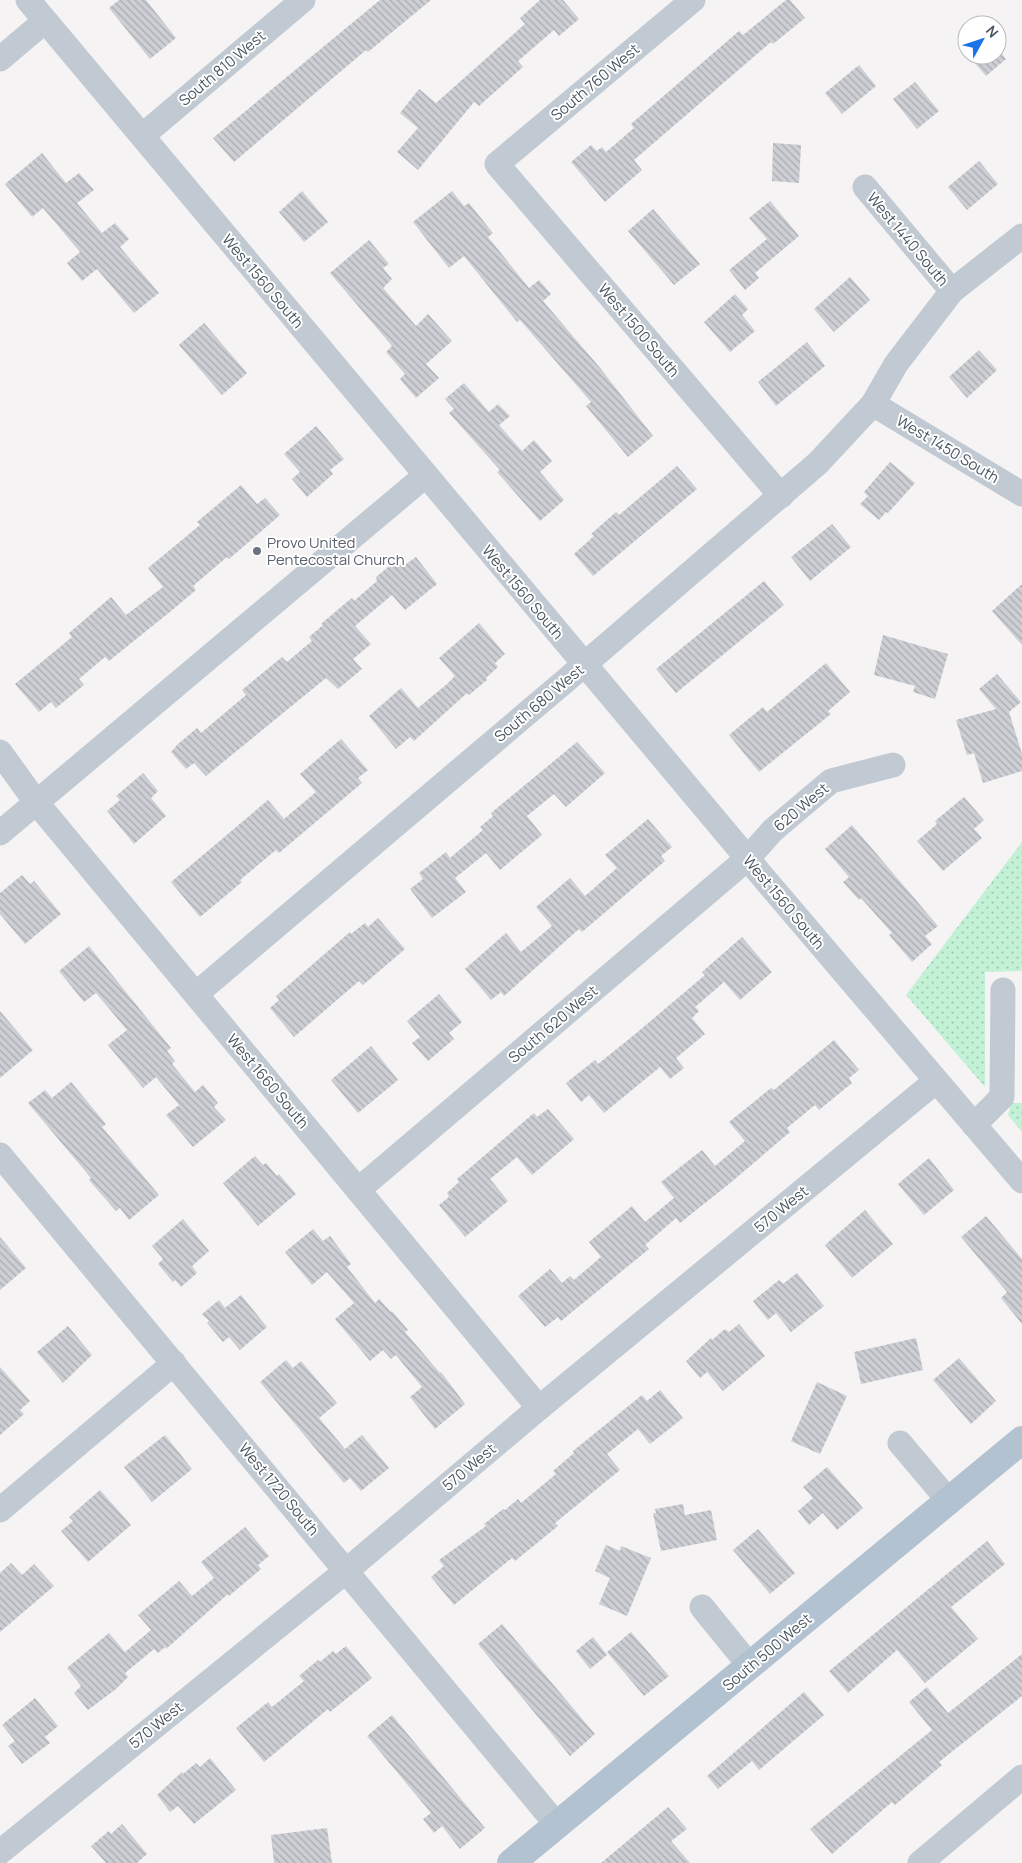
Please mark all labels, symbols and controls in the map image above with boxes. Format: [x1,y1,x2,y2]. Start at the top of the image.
north arrow [957,15,1007,65]
text: N [982,21,1003,41]
street label: South 810 West [174,25,270,111]
street label: South 760 West [546,39,644,125]
street label: West 1440 South [862,188,954,290]
street label: West 1560 South [217,230,309,333]
street label: West 1500 South [593,279,685,381]
street label: West 1450 South [893,410,1003,488]
place label: Provo United Pentecostal Church [267,532,405,570]
street label: West 1560 South [477,541,569,644]
marker: Provo United Pentecostal Church [251,545,263,557]
street label: South 680 West [490,659,588,747]
street label: 620 West [769,778,833,836]
street label: West 1560 South [738,851,830,954]
street label: South 620 West [504,980,602,1068]
street label: West 1660 South [222,1029,314,1133]
street label: 570 West [749,1181,813,1237]
street label: West 1720 South [234,1438,324,1540]
street label: 570 West [438,1438,500,1496]
street label: South 500 West [718,1608,816,1696]
street label: 570 West [124,1697,188,1753]

